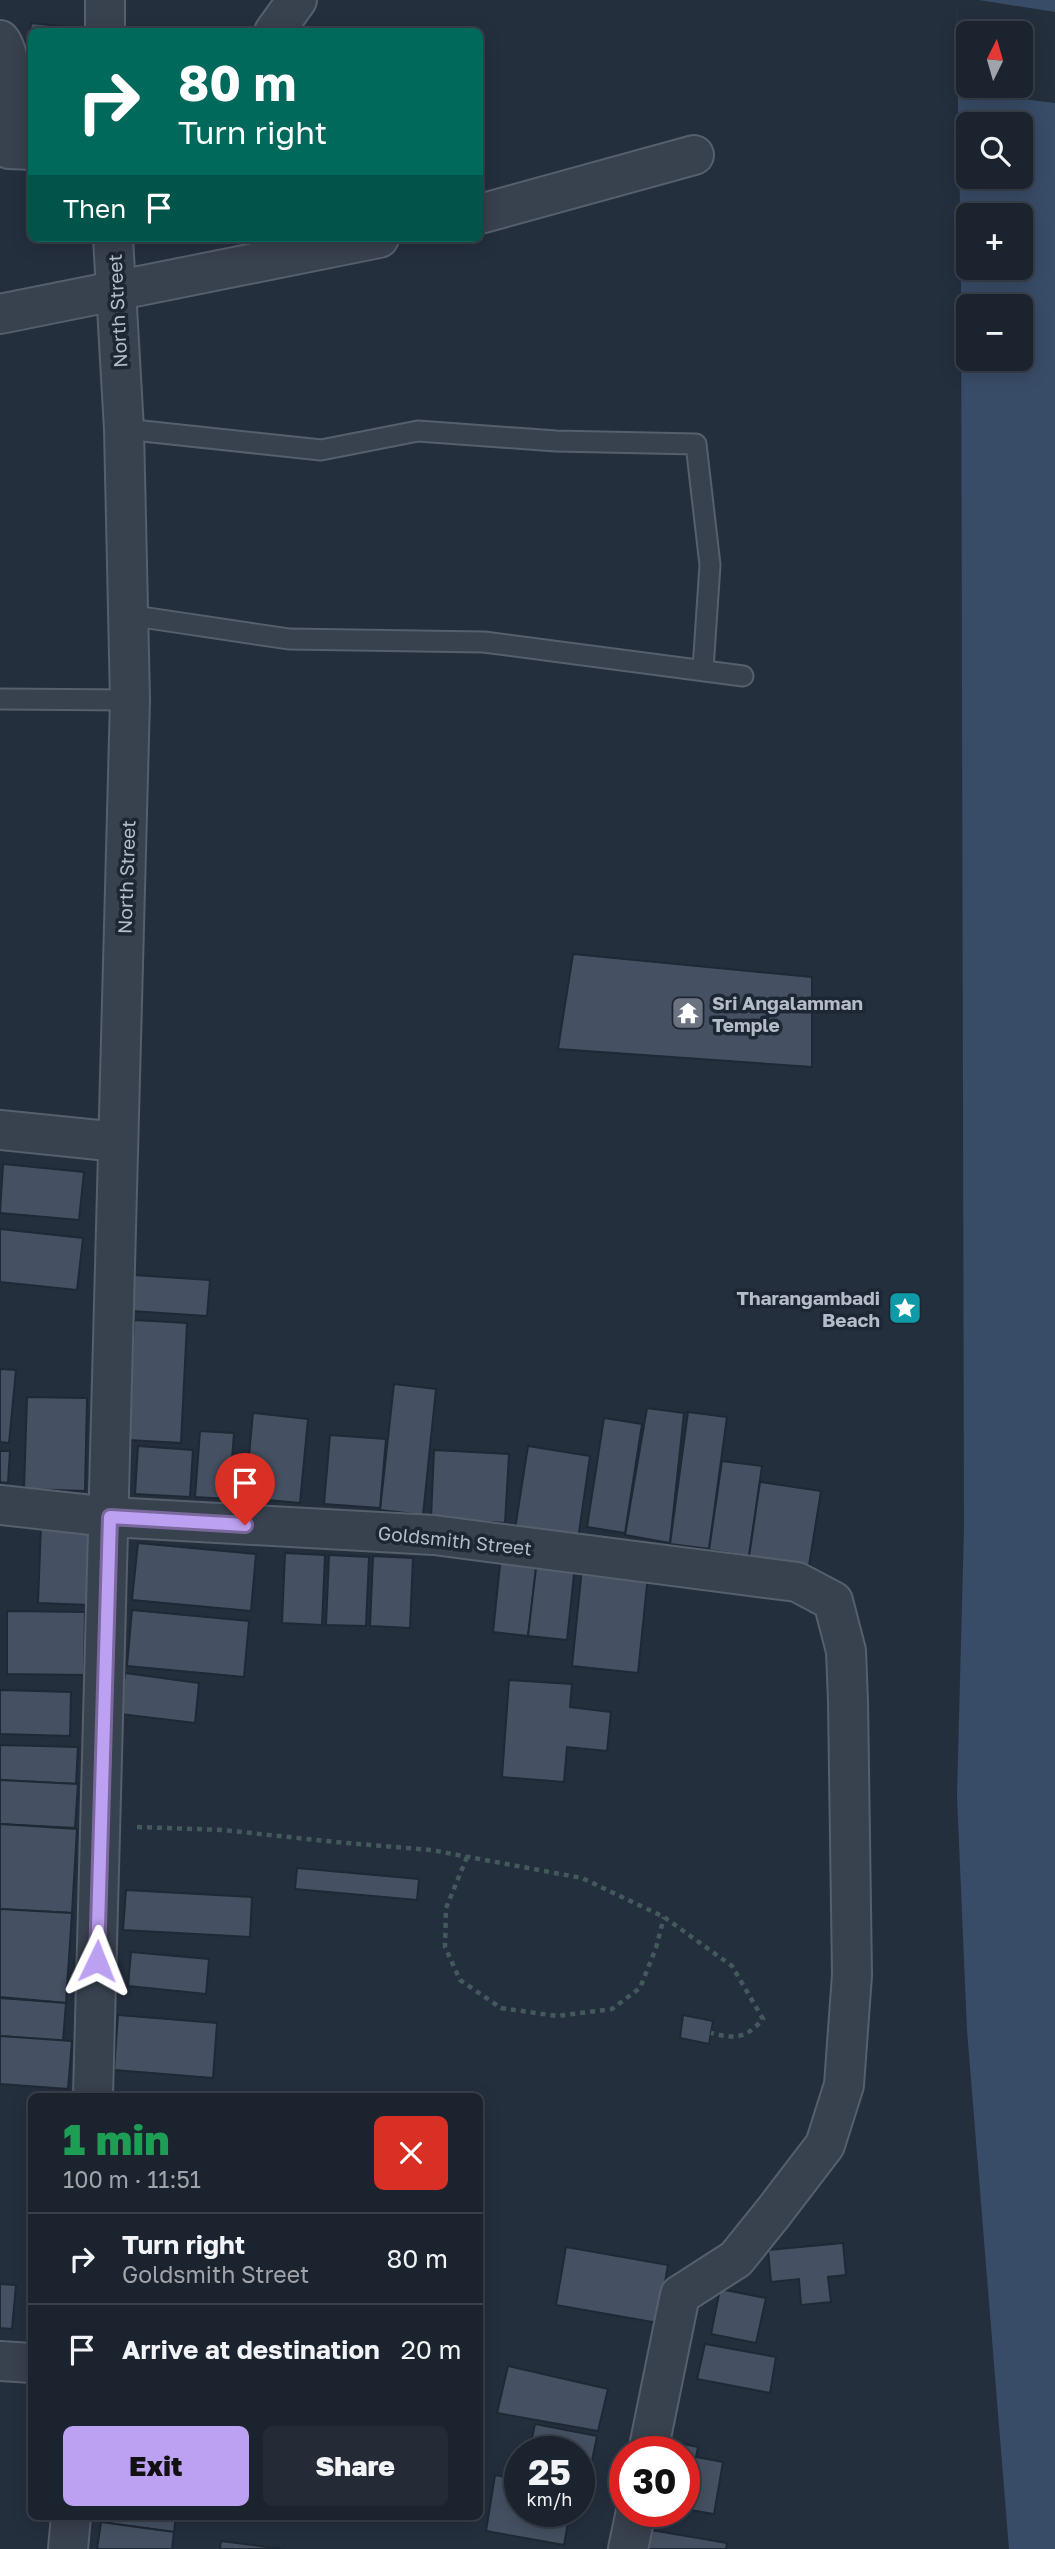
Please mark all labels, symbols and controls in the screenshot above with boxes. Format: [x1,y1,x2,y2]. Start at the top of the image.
north arrow [956,21,1032,98]
map controls [956,21,1033,371]
text: 80 m [178,53,296,112]
icon: right [63,56,154,147]
button: search [956,112,1033,189]
text: Turn right [178,113,327,151]
icon: arrive [140,189,178,227]
text: Then [63,193,126,224]
button: + [956,203,1033,280]
street label: North Street [103,254,131,368]
button: − [956,294,1033,371]
street label: North Street [113,820,139,934]
place label: Sri Angalamman Temple [712,991,863,1036]
temple icon: Sri Angalamman Temple [669,994,707,1032]
place label: Tharangambadi Beach [737,1286,880,1331]
place icon: Tharangambadi Beach [886,1289,924,1327]
pin [215,1453,275,1525]
icon: arrive [226,1464,264,1502]
street label: Goldsmith Street [377,1520,533,1560]
position arrow [60,1924,134,1998]
text: 1 min [63,2114,170,2164]
button: close [374,2116,448,2190]
text: 100 m · 11:51 [63,2165,201,2193]
text: Turn right [122,2229,245,2260]
icon: right [63,2240,101,2278]
text: 80 m [387,2243,448,2274]
text: Goldsmith Street [122,2260,309,2288]
icon: arrive [63,2331,101,2369]
text: Arrive at destination [122,2334,380,2365]
text: 20 m [401,2334,461,2365]
button: Exit [63,2426,249,2506]
button: Share [263,2426,448,2506]
speed limit sign: 30 [609,2436,700,2527]
text: 25 [528,2451,571,2493]
text: km/h [527,2488,572,2510]

